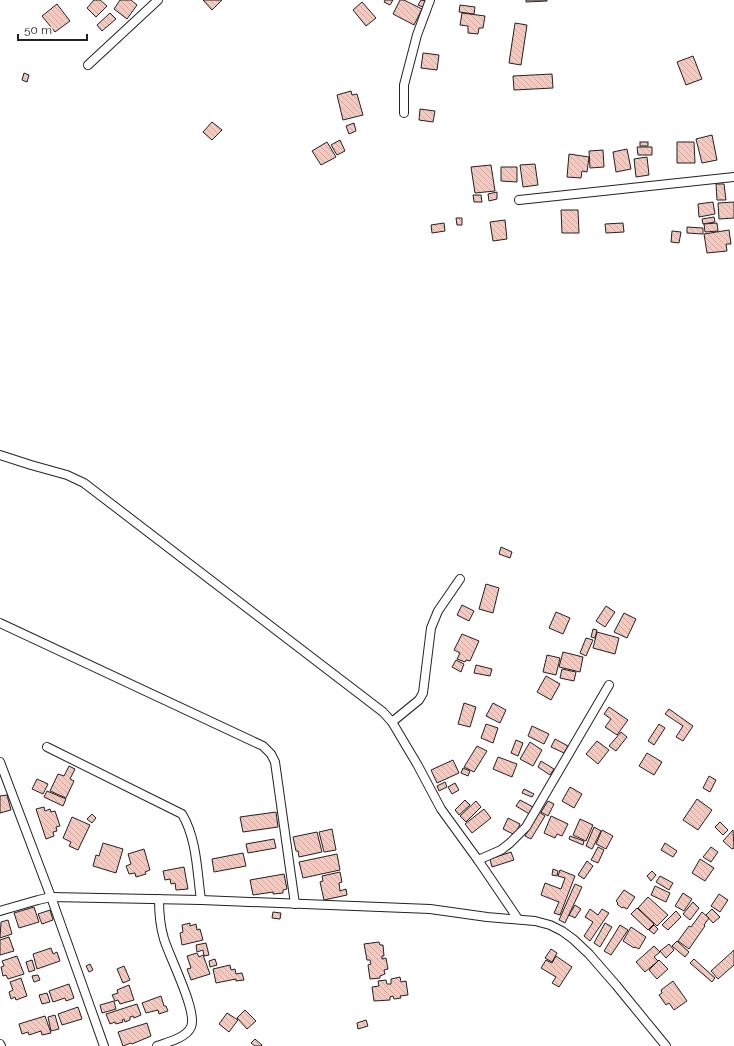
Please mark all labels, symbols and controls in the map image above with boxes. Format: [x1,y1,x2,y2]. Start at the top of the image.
scale bar [18,16,87,42]
text: 50 m [24,23,52,37]

